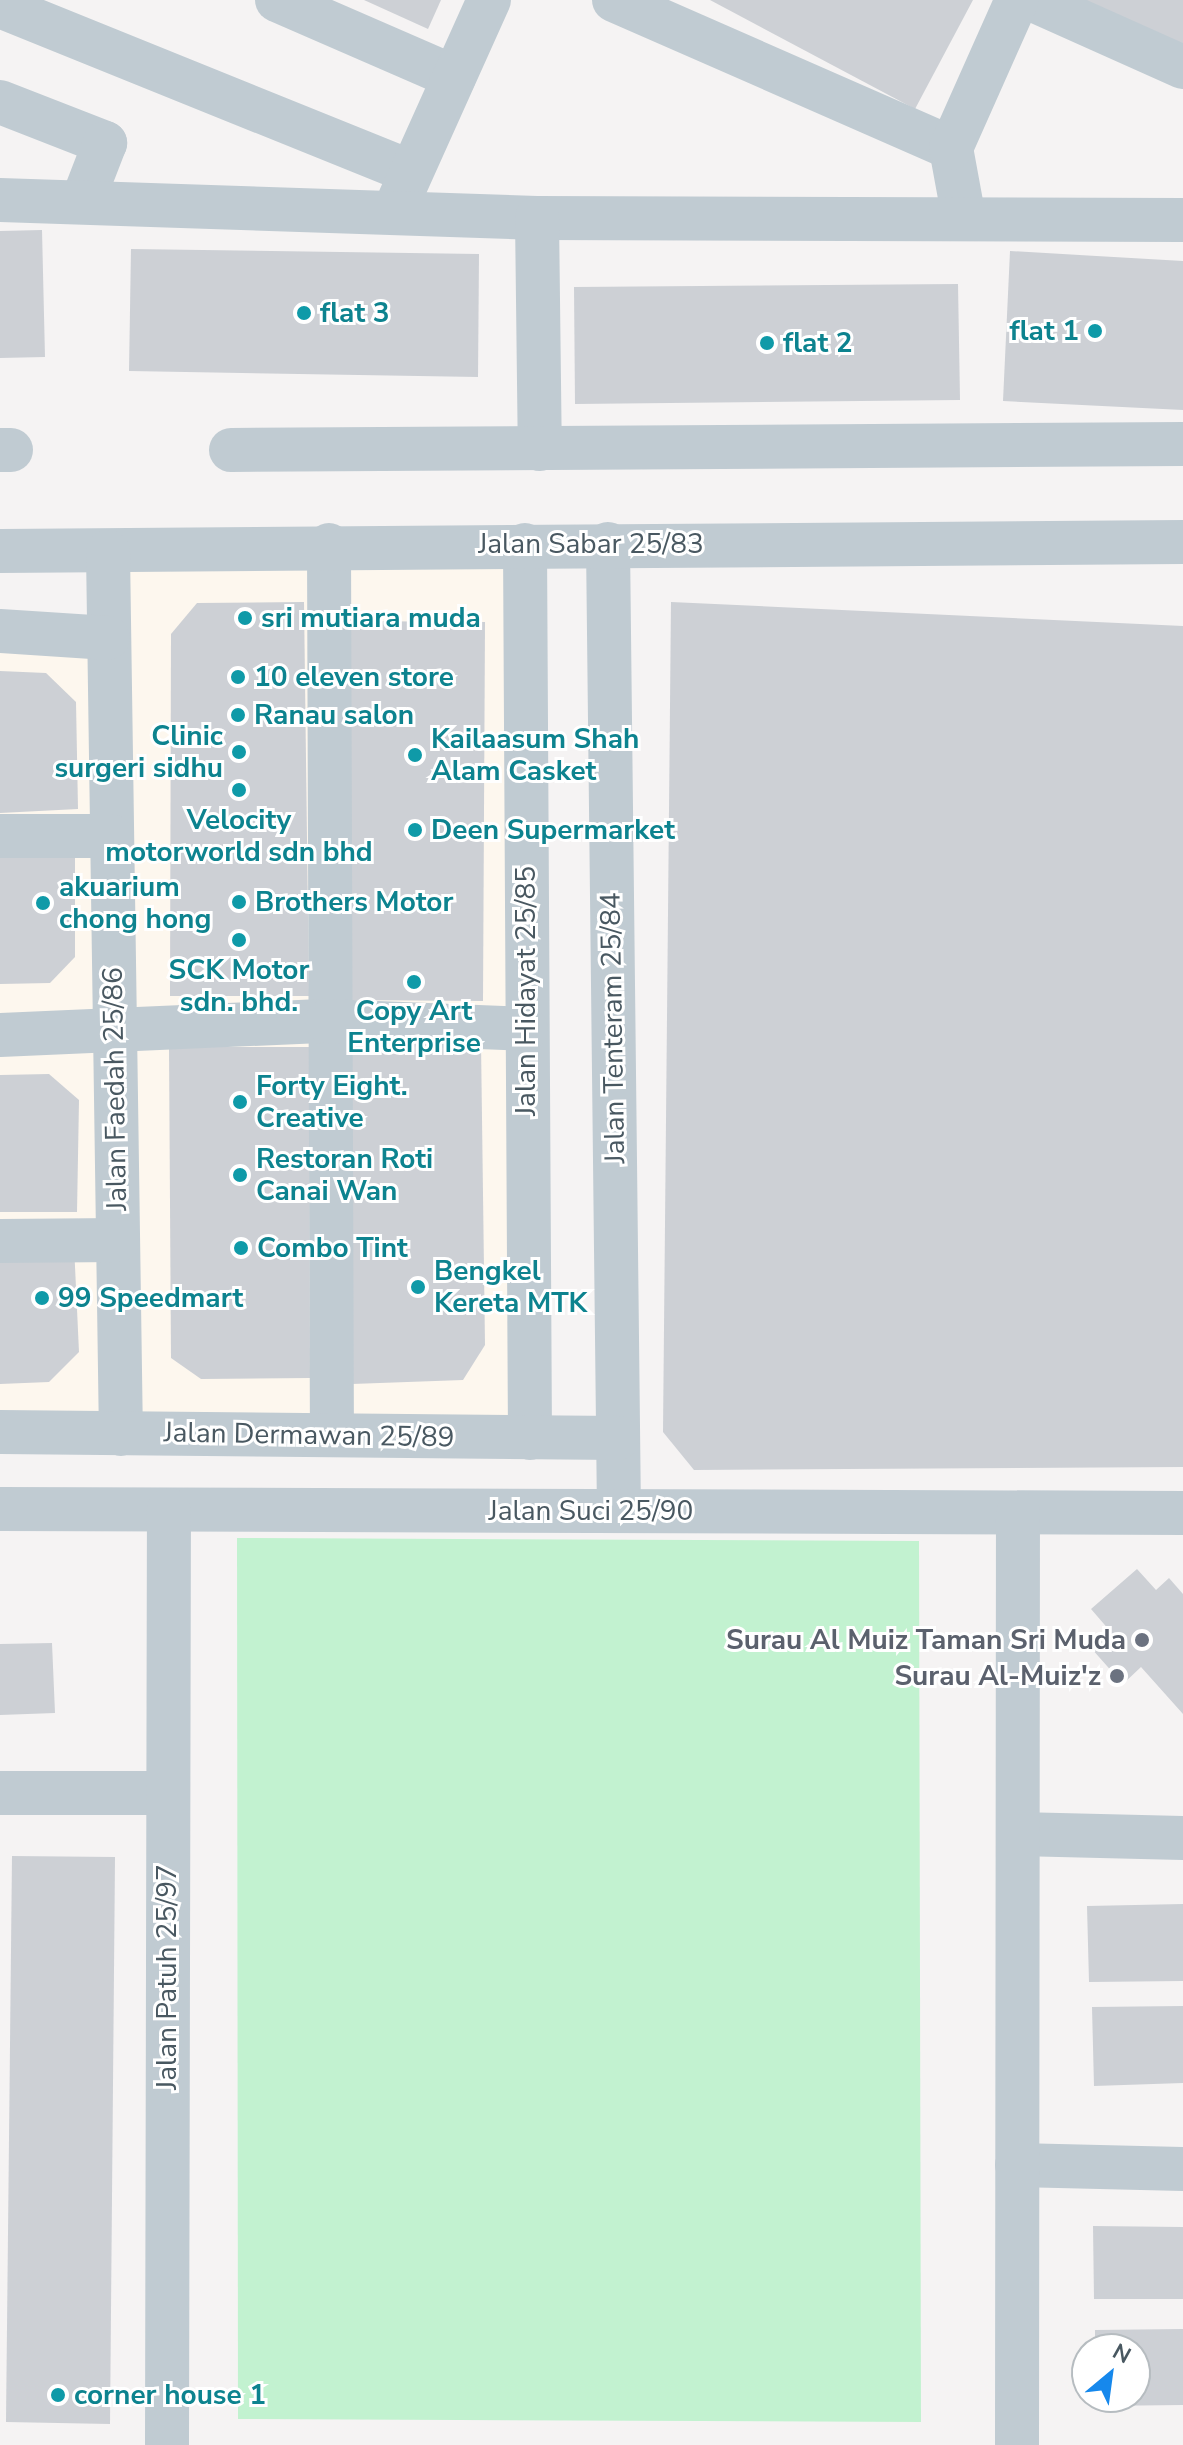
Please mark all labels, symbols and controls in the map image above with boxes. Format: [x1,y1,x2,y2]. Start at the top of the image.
place label: flat 3 [320,296,390,330]
marker: flat 3 [295,304,313,322]
place label: flat 1 [1009,314,1079,348]
marker: flat 1 [1086,322,1104,340]
place label: flat 2 [783,326,853,360]
marker: flat 2 [758,334,776,352]
street label: Jalan Sabar 25/83 [478,527,704,561]
place label: sri mutiara muda [261,601,481,635]
marker: sri mutiara muda [236,609,254,627]
place label: 10 eleven store [254,660,454,694]
marker: 10 eleven store [229,668,247,686]
place label: Ranau salon [254,698,414,732]
marker: Ranau salon [229,706,247,724]
place label: Clinic surgeri sidhu [54,719,223,785]
place label: Kailaasum Shah Alam Casket [431,722,639,788]
marker: Clinic surgeri sidhu [230,743,248,761]
marker: Kailaasum Shah Alam Casket [406,746,424,764]
marker: Velocity motorworld sdn bhd [230,781,248,799]
place label: Velocity motorworld sdn bhd [105,803,373,869]
place label: Deen Supermarket [431,813,675,847]
marker: Deen Supermarket [406,821,424,839]
street label: Jalan Hidayat 25/85 [509,866,543,1116]
place label: akuarium chong hong [59,870,211,936]
place label: Brothers Motor [255,885,453,919]
street label: Jalan Tenteram 25/84 [594,892,632,1164]
marker: Brothers Motor [230,893,248,911]
marker: akuarium chong hong [34,894,52,912]
marker: SCK Motor sdn. bhd. [230,931,248,949]
place label: SCK Motor sdn. bhd. [169,953,309,1019]
street label: Jalan Faedah 25/86 [96,967,134,1211]
marker: Copy Art Enterprise [405,973,423,991]
place label: Copy Art Enterprise [347,994,481,1060]
place label: Forty Eight. Creative [256,1069,408,1135]
marker: Forty Eight. Creative [231,1093,249,1111]
place label: Restoran Roti Canai Wan [256,1142,433,1208]
marker: Restoran Roti Canai Wan [231,1166,249,1184]
place label: Combo Tint [257,1231,408,1265]
marker: Combo Tint [232,1239,250,1257]
place label: Bengkel Kereta MTK [434,1254,587,1320]
marker: Bengkel Kereta MTK [409,1278,427,1296]
place label: 99 Speedmart [58,1281,243,1315]
marker: 99 Speedmart [33,1289,51,1307]
street label: Jalan Dermawan 25/89 [163,1416,455,1454]
street label: Jalan Suci 25/90 [489,1494,693,1528]
place label: Surau Al Muiz Taman Sri Muda [726,1623,1126,1657]
marker: Surau Al Muiz Taman Sri Muda [1133,1631,1151,1649]
place label: Surau Al-Muiz'z [894,1659,1101,1693]
marker: Surau Al-Muiz'z [1108,1667,1126,1685]
street label: Jalan Patuh 25/97 [150,1864,184,2090]
north arrow [1071,2333,1151,2413]
text: N [1107,2337,1136,2371]
place label: corner house 1 [74,2378,266,2412]
marker: corner house 1 [49,2386,67,2404]

